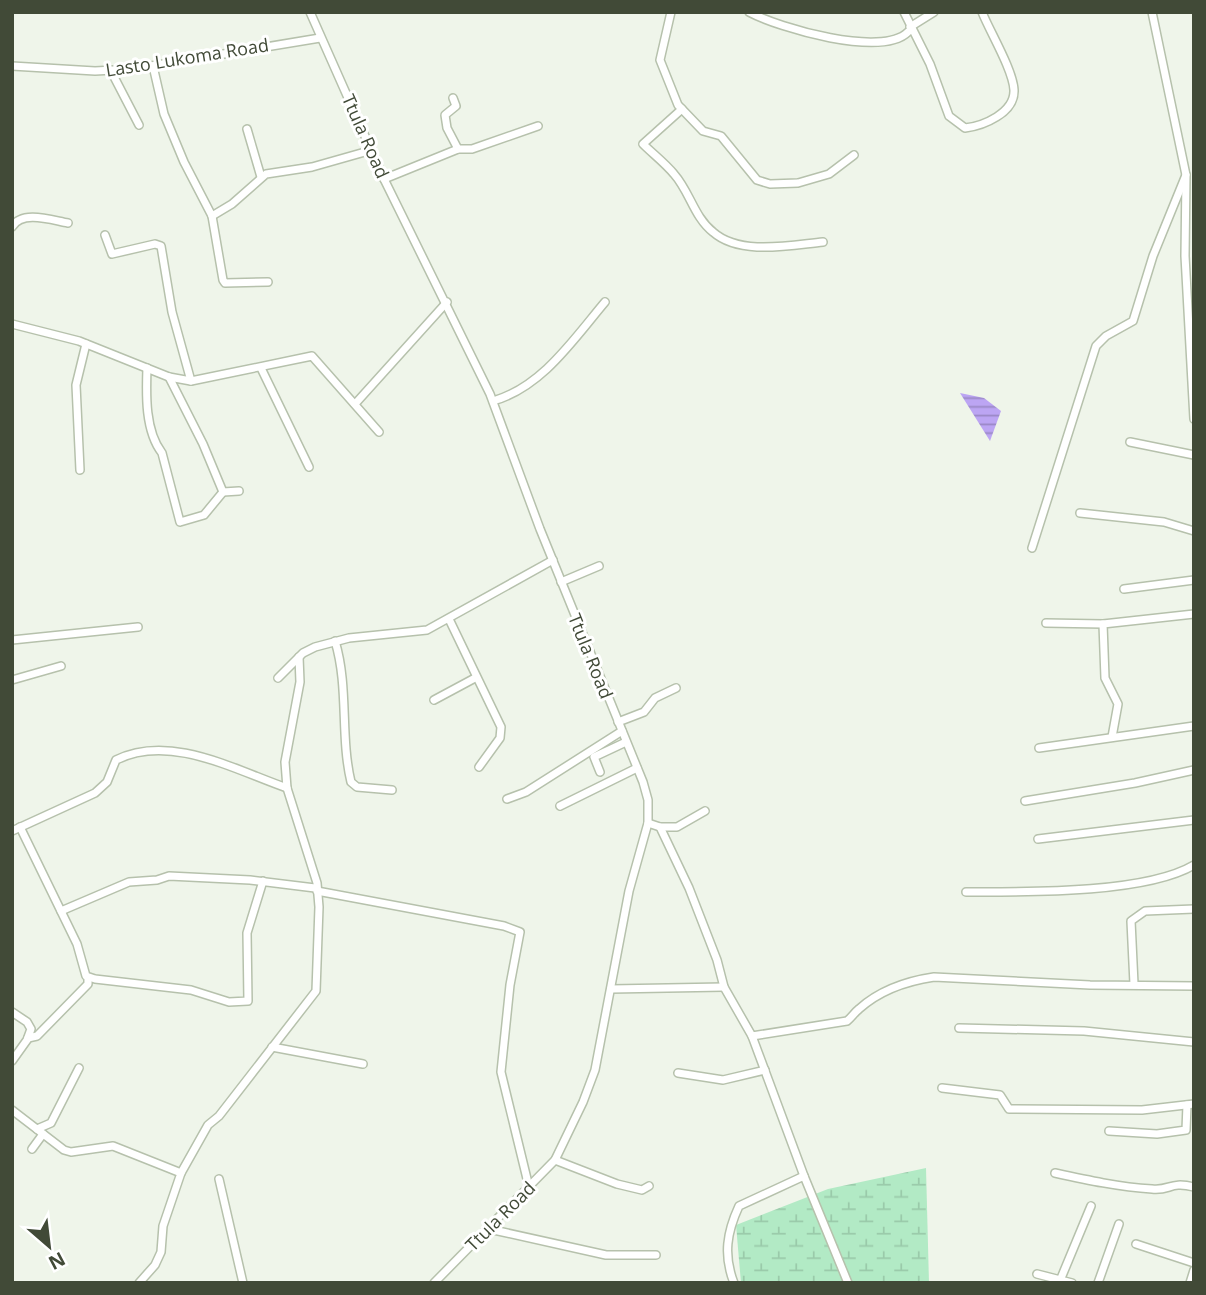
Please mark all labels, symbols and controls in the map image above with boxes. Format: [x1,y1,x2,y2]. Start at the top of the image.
street label: Lasto Lukoma Road [104,32,270,82]
street label: Ttula Road [337,90,395,182]
street label: Ttula Road [563,610,619,702]
street label: Ttula Road [460,1176,540,1256]
north arrow [14,1211,84,1281]
text: N [44,1246,70,1276]

